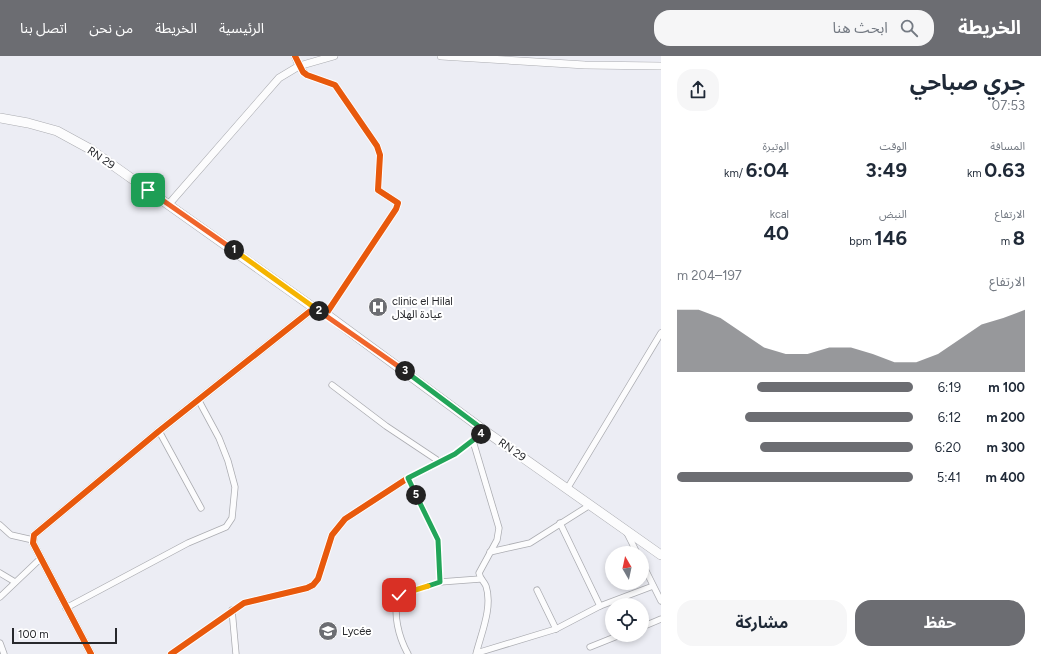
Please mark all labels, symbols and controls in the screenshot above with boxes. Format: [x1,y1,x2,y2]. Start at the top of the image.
search box [654,10,934,46]
text: الخريطة [958,16,1021,39]
icon: search [898,17,920,39]
text: ابحث هنا [833,19,888,37]
text: اتصل بنا [20,20,67,37]
text: من نحن [89,20,133,37]
text: الخريطة [155,20,197,37]
text: الرئيسية [219,20,264,37]
button: share [677,69,719,111]
text: جري صباحي [910,69,1025,96]
text: 07:53 [992,98,1025,113]
text: الوتيرة [763,140,789,153]
text: الوقت [879,140,907,153]
text: المسافة [990,140,1025,153]
street label: RN 29 [85,144,117,172]
text: 6:04 [746,158,789,182]
text: 3:49 [866,158,907,182]
text: 0.63 [984,158,1025,182]
text: /km [724,167,746,180]
text: km [967,167,984,180]
pin [131,173,165,207]
icon: arrive [137,179,159,201]
text: kcal [770,208,789,221]
text: النبض [879,208,907,221]
text: الارتفاع [995,208,1025,221]
text: 40 [763,221,789,245]
text: 146 [874,226,907,250]
text: 8 [1013,226,1025,250]
text: bpm [849,235,874,248]
text: m [1001,235,1013,248]
pin: 1 [224,240,244,260]
text: 1 [232,243,236,256]
text: 197–204 m [677,268,742,283]
text: الارتفاع [989,274,1025,289]
place label: clinic el Hilal عيادة الهلال [392,295,453,321]
hospital icon: clinic el Hilal عيادة الهلال [367,296,389,318]
pin: 2 [309,301,329,321]
text: 2 [316,304,322,317]
pin: 3 [395,361,415,381]
text: 3 [402,364,408,377]
text: 6:19 [938,380,961,395]
text: 100 m [988,380,1025,395]
text: 6:12 [938,410,961,425]
text: 200 m [986,410,1025,425]
pin: 4 [471,424,491,444]
text: 4 [478,427,484,440]
street label: RN 29 [496,436,528,464]
text: 6:20 [935,440,961,455]
text: 300 m [986,440,1025,455]
text: 5:41 [937,470,961,485]
text: 400 m [985,470,1025,485]
pin: 5 [406,485,426,505]
text: 5 [413,488,419,501]
north arrow [605,546,649,590]
map controls [605,546,649,642]
pin [382,578,416,612]
icon: check [388,584,410,606]
button: locate [605,598,649,642]
button: مشاركة [677,600,847,646]
button: حفظ [855,600,1025,646]
school or university icon: Lycée [317,620,339,642]
place label: Lycée [342,625,371,638]
scale bar [12,626,117,645]
text: 100 m [18,628,49,641]

